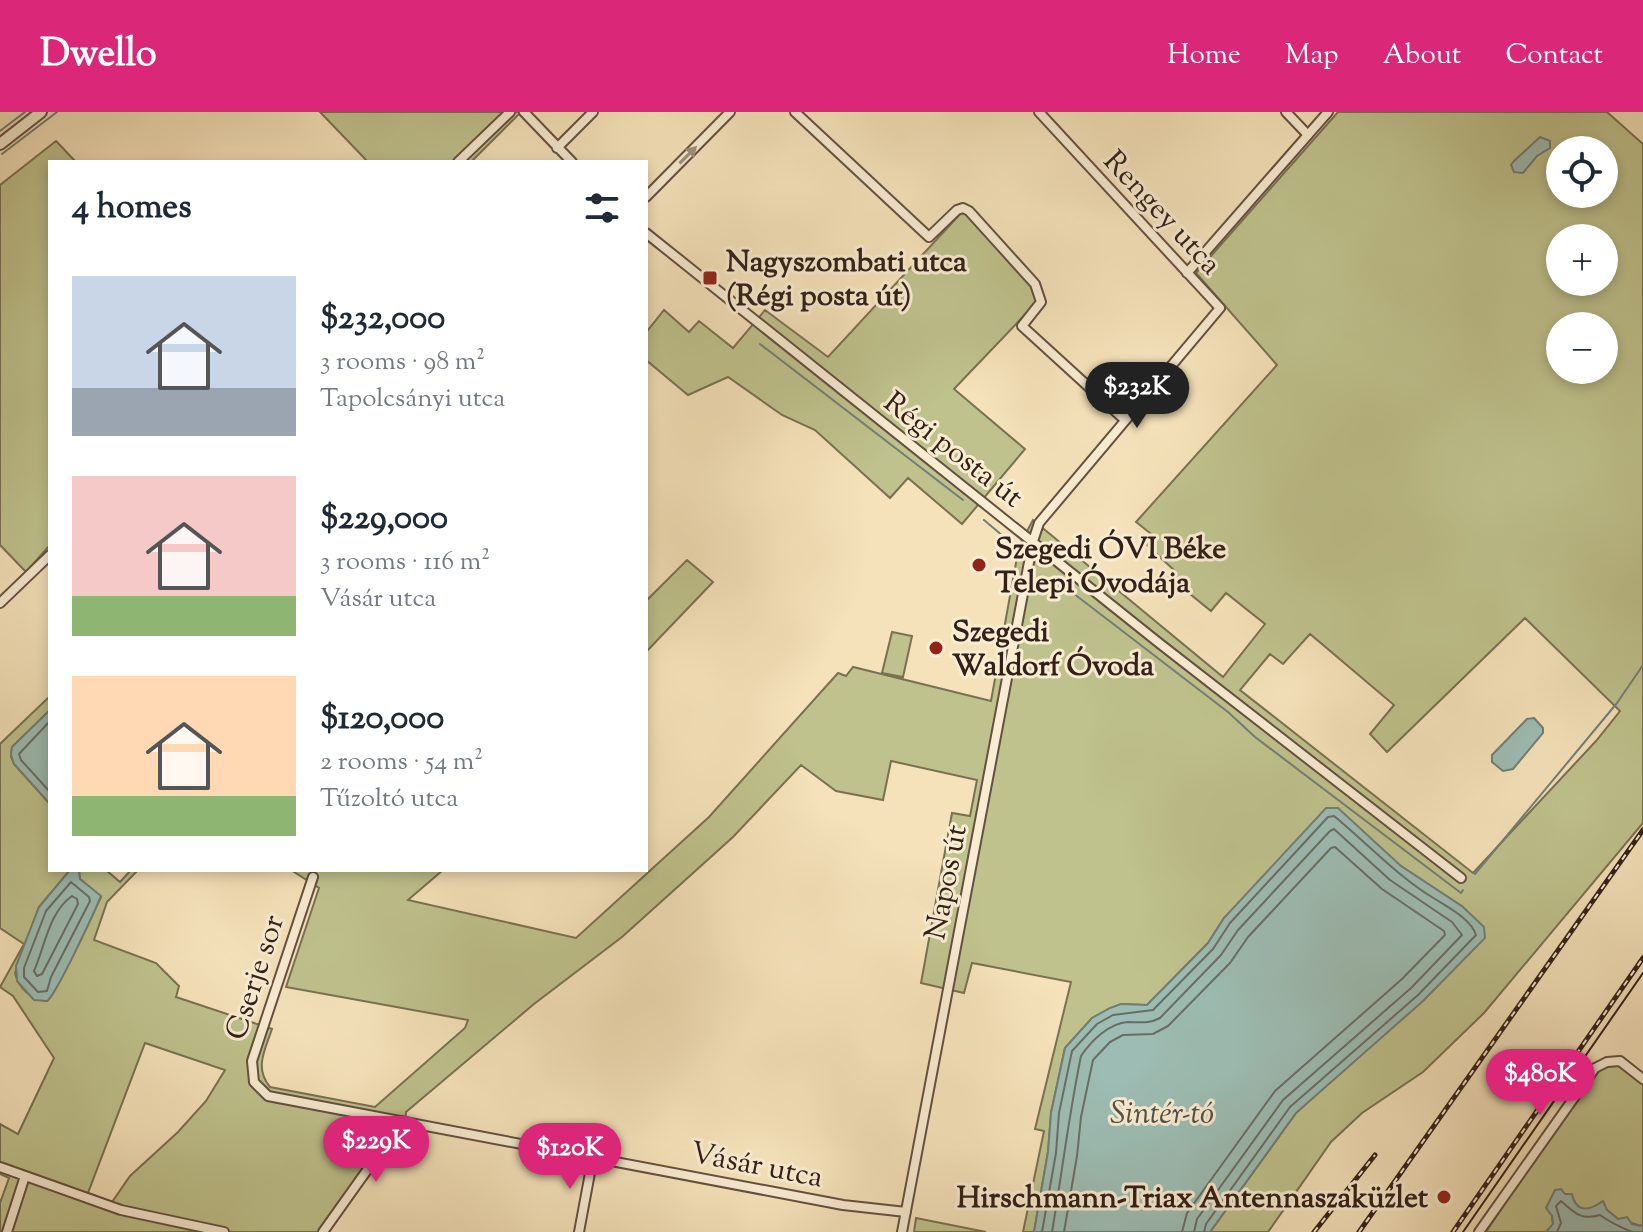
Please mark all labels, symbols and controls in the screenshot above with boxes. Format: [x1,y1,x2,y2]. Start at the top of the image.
text: Dwello [40,29,157,83]
text: Home [1167,36,1241,76]
text: Map [1285,36,1339,76]
text: About [1383,36,1461,76]
text: Contact [1505,36,1603,76]
map controls [1546,136,1618,384]
button: locate [1546,136,1618,208]
street label: Rengey utca [1092,142,1230,286]
one-way arrow [678,146,697,164]
text: 4 homes [72,184,192,233]
icon: filters [580,186,624,230]
button: + [1546,224,1618,296]
place label: Nagyszombati utca (Régi posta út) [726,242,967,319]
marker: Nagyszombati utca (Régi posta út) [701,269,719,287]
text: $232,000 [320,295,445,344]
icon: home [136,308,232,404]
button: − [1546,312,1618,384]
text: 3 rooms · 98 m² [320,344,485,381]
pin: $232K [1081,362,1193,430]
text: $232K [1103,369,1171,406]
text: Tapolcsányi utca [320,381,505,418]
street label: Régi posta út [873,383,1032,519]
text: $229,000 [320,495,448,544]
icon: home [136,508,232,604]
place label: Szegedi ÓVI Béke Telepi Óvodája [995,528,1226,606]
text: 3 rooms · 116 m² [320,544,490,581]
marker: Szegedi ÓVI Béke Telepi Óvodája [970,556,988,574]
text: Vásár utca [320,581,436,618]
place label: Szegedi Waldorf Óvoda [952,612,1154,689]
marker: Szegedi Waldorf Óvoda [927,639,945,657]
text: $120,000 [320,695,444,744]
icon: home [136,708,232,804]
text: 2 rooms · 54 m² [320,744,483,781]
text: Tűzoltó utca [320,781,458,818]
street label: Napos út [915,821,980,944]
street label: Cserje sor [216,910,297,1046]
pin: $480K [1484,1049,1596,1117]
text: $480K [1504,1056,1576,1093]
water label: Sintér-tó [1110,1092,1214,1138]
pin: $229K [320,1116,432,1184]
text: $229K [341,1123,411,1160]
pin: $120K [514,1123,626,1191]
text: $120K [536,1130,604,1167]
street label: Vásár utca [687,1133,827,1200]
place label: Hirschmann-Triax Antennaszaküzlet [957,1178,1429,1221]
marker: Hirschmann-Triax Antennaszaküzlet [1435,1188,1453,1206]

